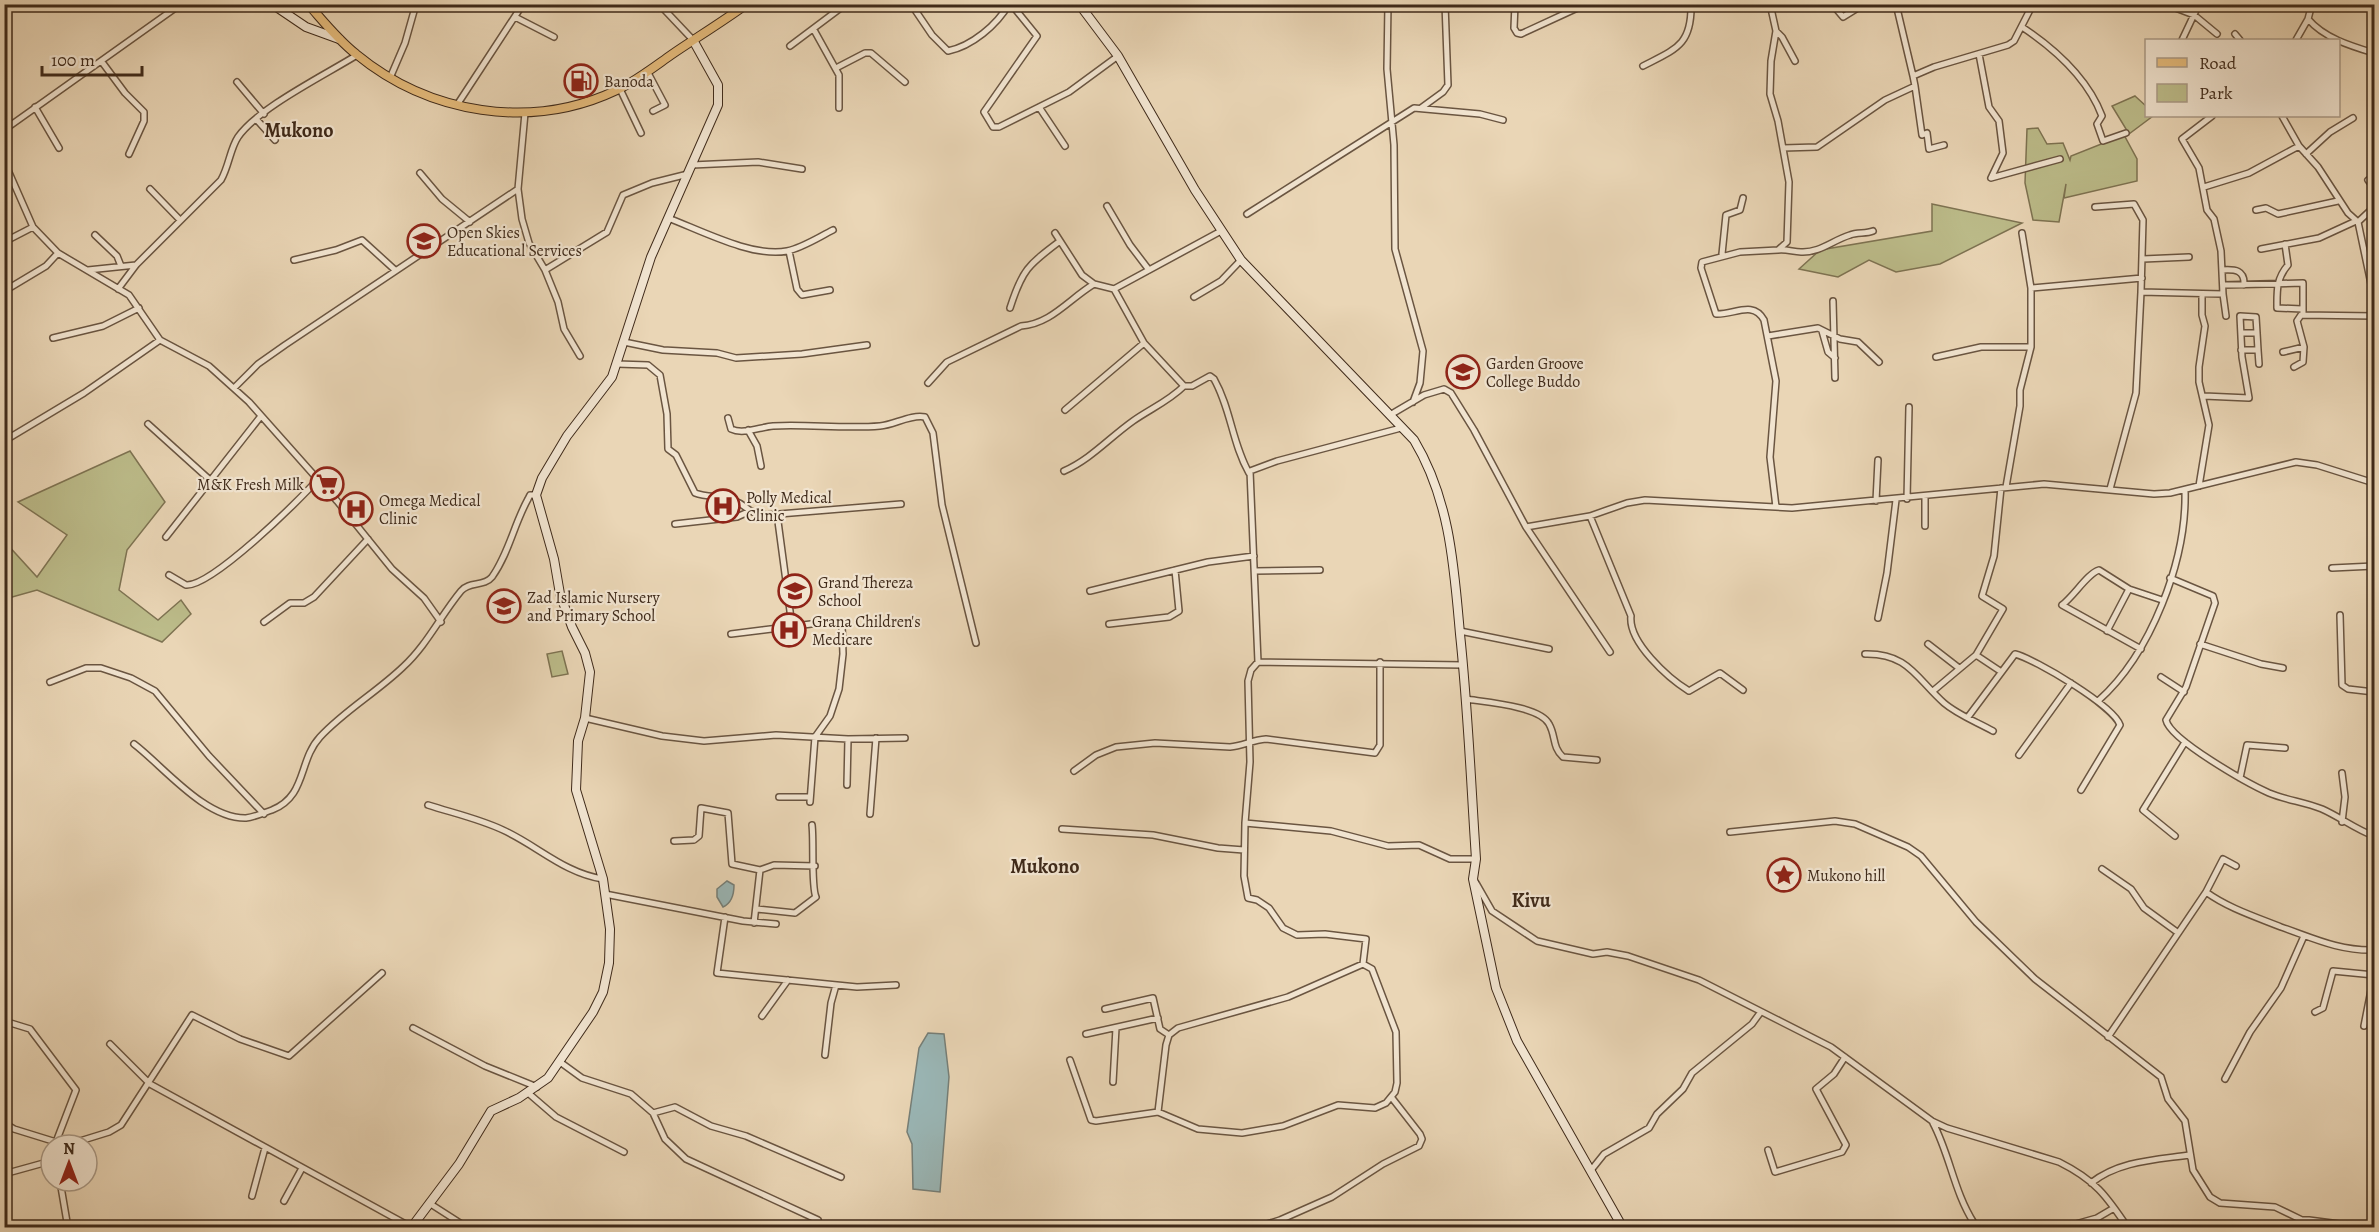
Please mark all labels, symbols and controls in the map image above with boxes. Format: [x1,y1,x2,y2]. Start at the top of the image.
scale bar [42,39,142,77]
legend [2145,39,2340,117]
text: 100 m [51,48,95,72]
text: Road [2199,51,2237,75]
fuel station icon: Banoda [563,63,599,99]
place label: Banoda [604,71,654,93]
text: Park [2199,81,2233,105]
district label: Mukono [264,117,334,144]
place label: Open Skies Educational Services [447,222,582,262]
school or university icon: Open Skies Educational Services [406,223,442,259]
place label: Garden Groove College Buddo [1486,353,1584,393]
school or university icon: Garden Groove College Buddo [1445,354,1481,390]
supermarket icon: M&K Fresh Milk [309,466,345,502]
place label: M&K Fresh Milk [197,474,304,496]
place label: Polly Medical Clinic [746,487,832,527]
hospital icon: Polly Medical Clinic [705,488,741,524]
place label: Omega Medical Clinic [379,490,480,530]
hospital icon: Omega Medical Clinic [338,491,374,527]
place label: Grand Thereza School [818,572,914,612]
school or university icon: Grand Thereza School [777,573,813,609]
place label: Zad Islamic Nursery and Primary School [527,587,661,627]
school or university icon: Zad Islamic Nursery and Primary School [486,588,522,624]
place label: Grana Children's Medicare [812,611,921,651]
hospital icon: Grana Children's Medicare [771,612,807,648]
district label: Mukono [1010,853,1080,880]
place icon: Mukono hill [1766,857,1802,893]
place label: Mukono hill [1807,865,1885,887]
district label: Kivu [1511,887,1551,914]
north arrow [39,1133,99,1193]
text: N [63,1138,75,1160]

